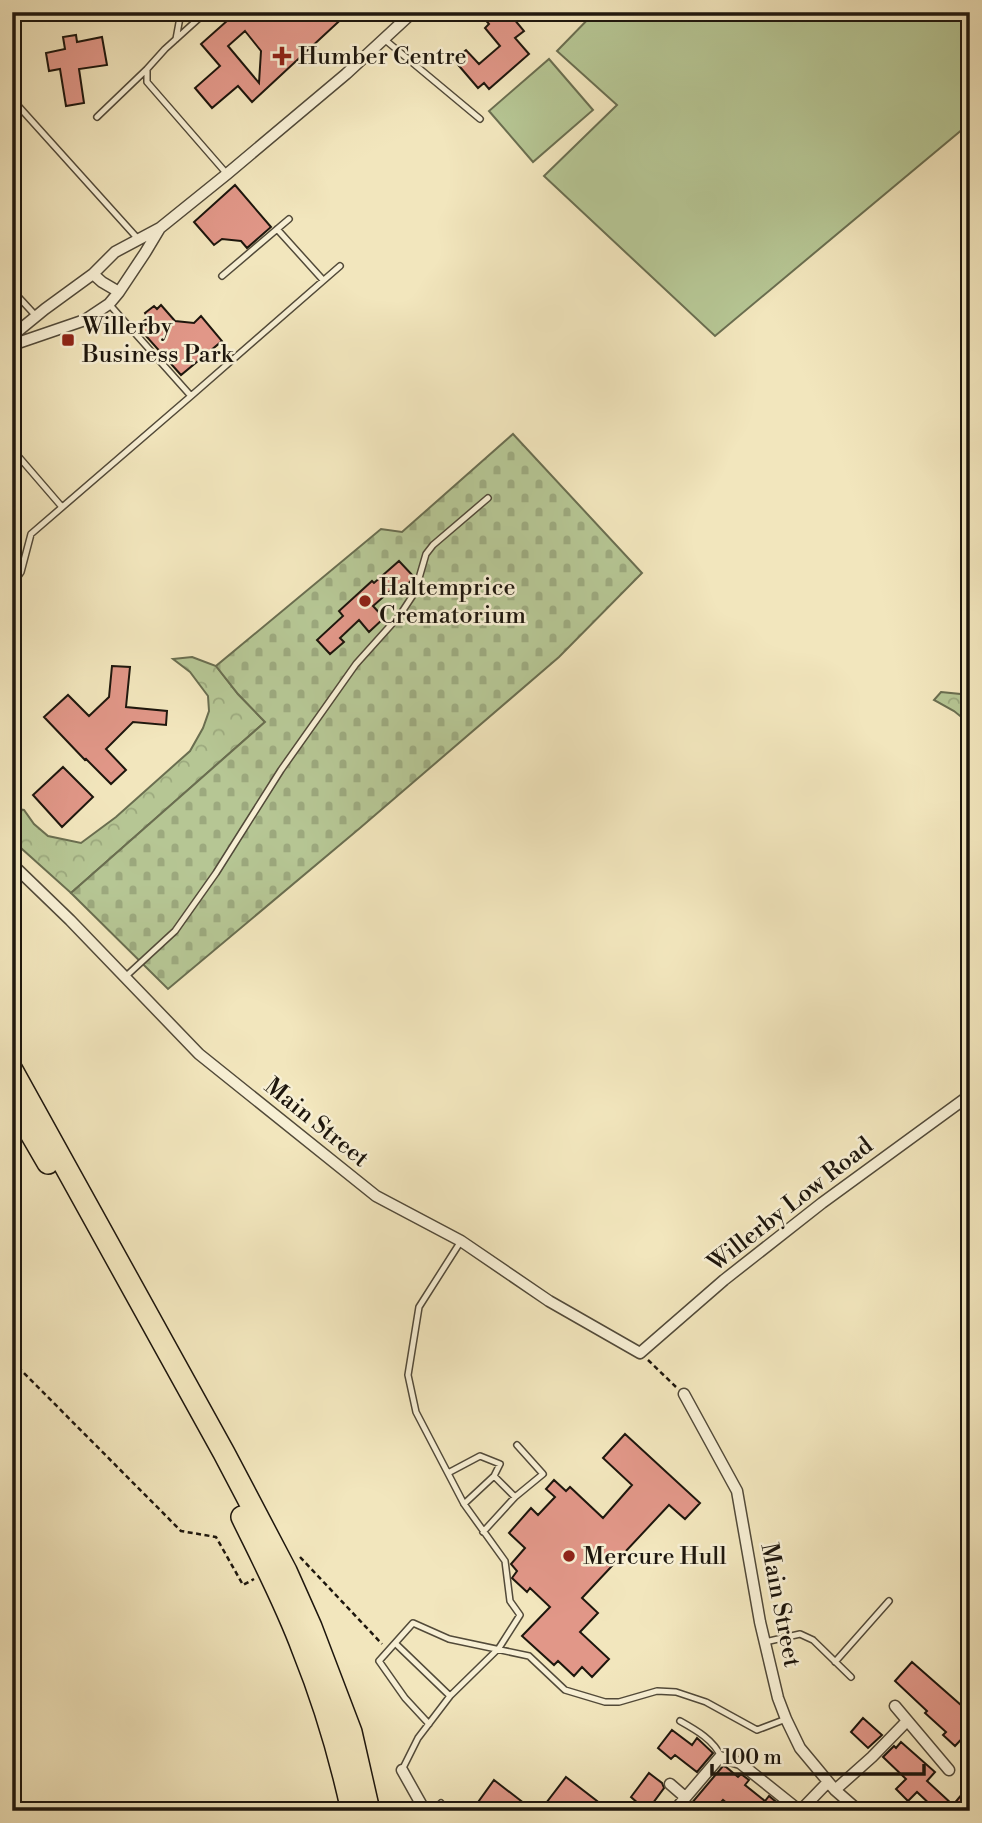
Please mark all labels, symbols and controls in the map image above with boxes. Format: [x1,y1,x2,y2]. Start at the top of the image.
place label: Humber Centre [298,42,467,72]
marker: Humber Centre [272,46,292,66]
place label: Willerby Business Park [81,312,235,370]
marker: Willerby Business Park [60,332,76,348]
place label: Haltemprice Crematorium [379,573,526,631]
marker: Haltemprice Crematorium [357,593,373,609]
street label: Main Street [258,1072,375,1174]
street label: Willerby Low Road [701,1131,879,1279]
street label: Main Street [753,1541,807,1670]
place label: Mercure Hull [583,1542,727,1572]
marker: Mercure Hull [561,1548,577,1564]
scale bar [712,1732,924,1776]
text: 100 m [723,1745,782,1771]

